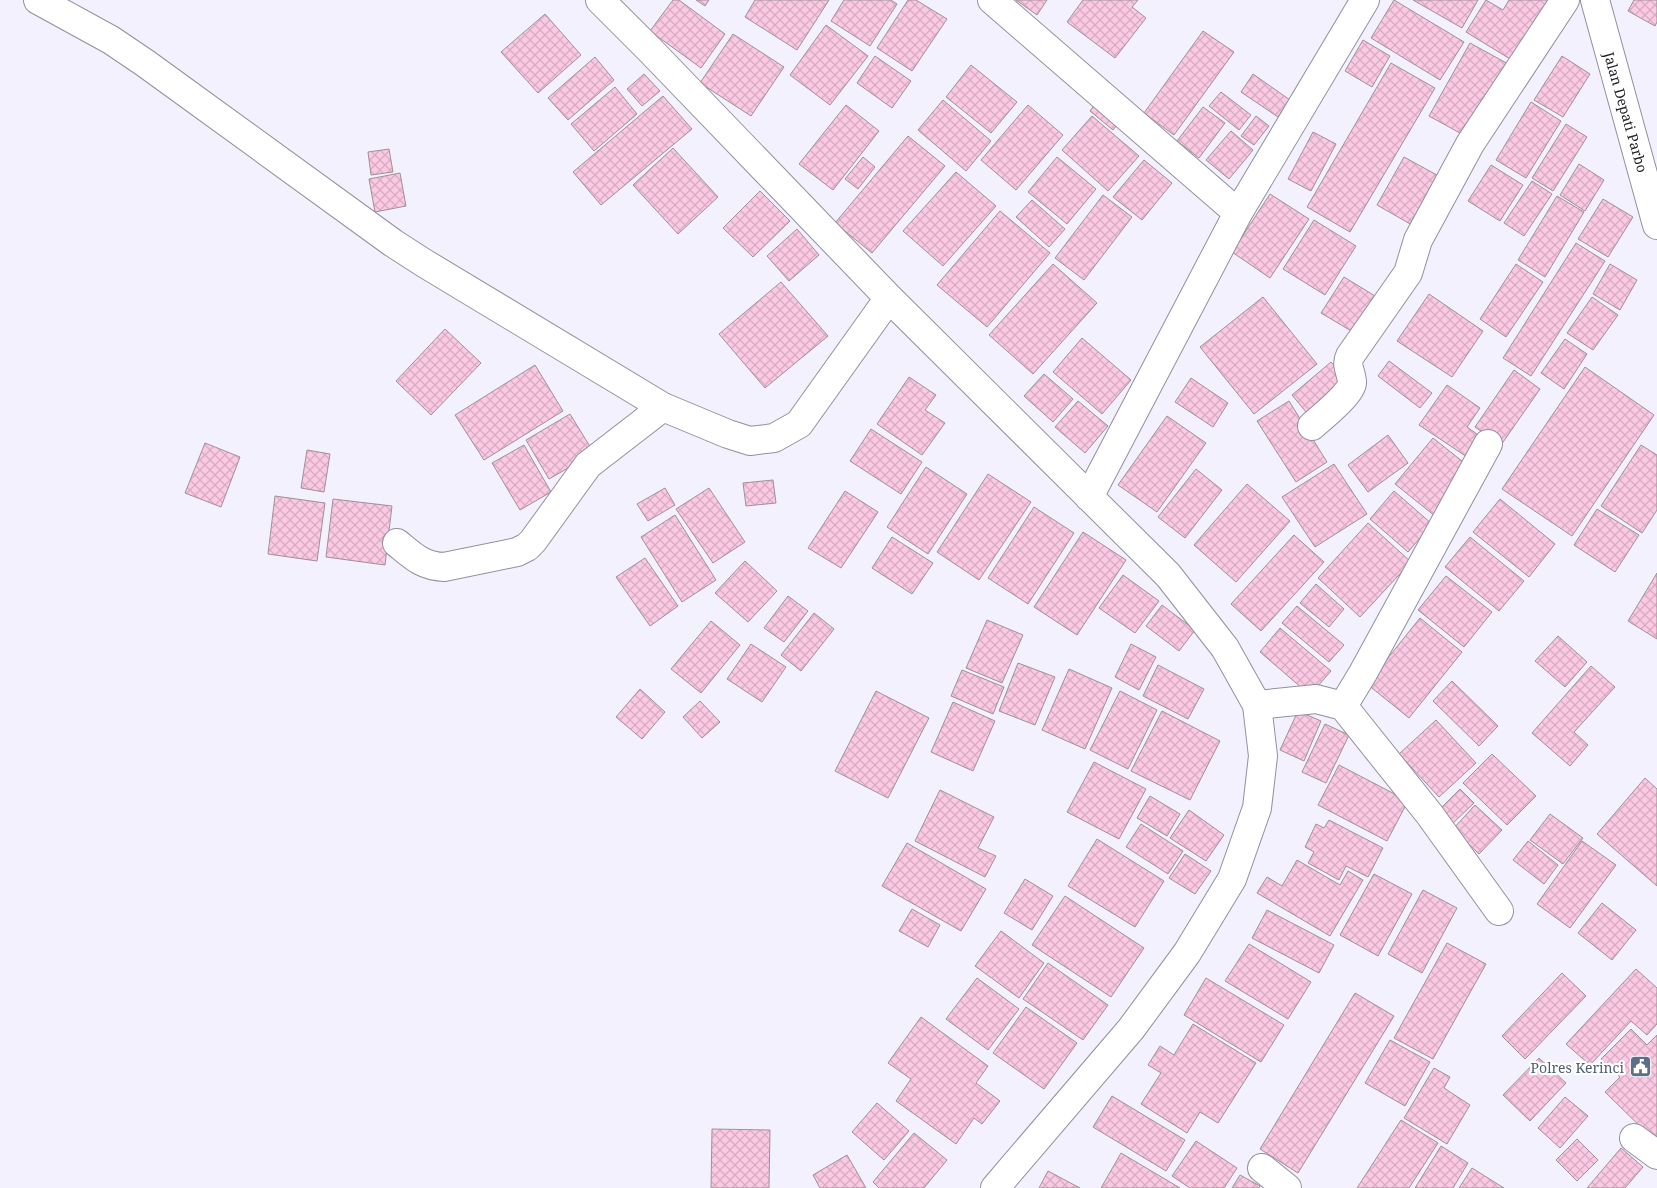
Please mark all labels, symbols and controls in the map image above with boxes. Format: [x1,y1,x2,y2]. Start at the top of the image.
street label: Jalan Depati Parbo [1599,49,1652,174]
public building icon: Polres Kerinci [1628,1055,1652,1079]
place label: Polres Kerinci [1531,1058,1625,1077]

